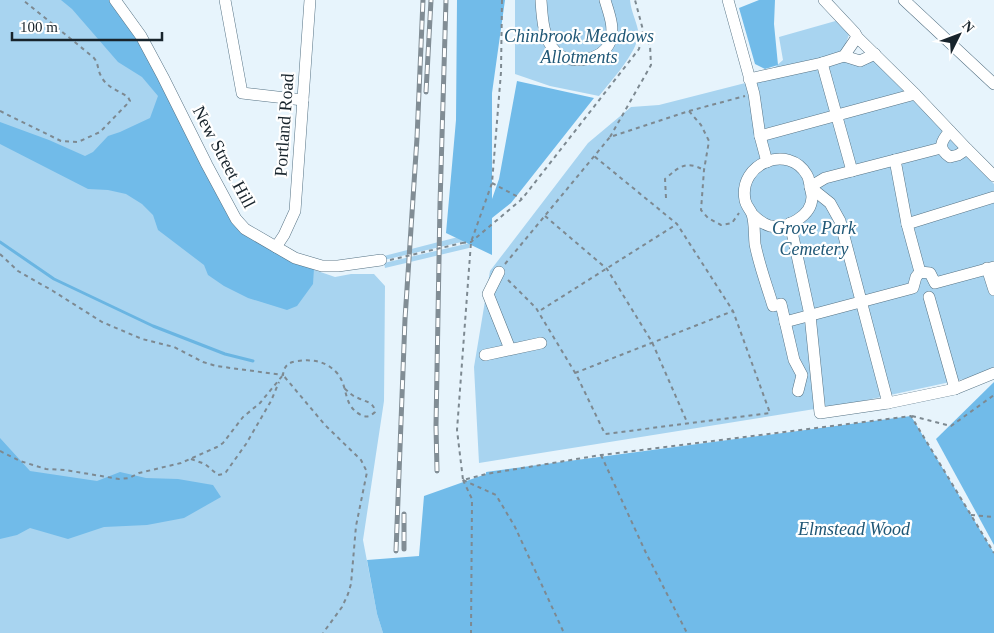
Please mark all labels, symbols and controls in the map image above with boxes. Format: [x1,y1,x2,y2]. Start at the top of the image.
scale bar [12,10,162,42]
north arrow [934,10,984,60]
text: N [959,18,977,35]
text: 100 m [20,19,58,35]
park label: Chinbrook Meadows Allotments [504,26,654,67]
street label: Portland Road [270,73,298,177]
street label: New Street Hill [189,102,259,212]
park label: Grove Park Cemetery [772,218,857,259]
park label: Elmstead Wood [797,519,911,539]

